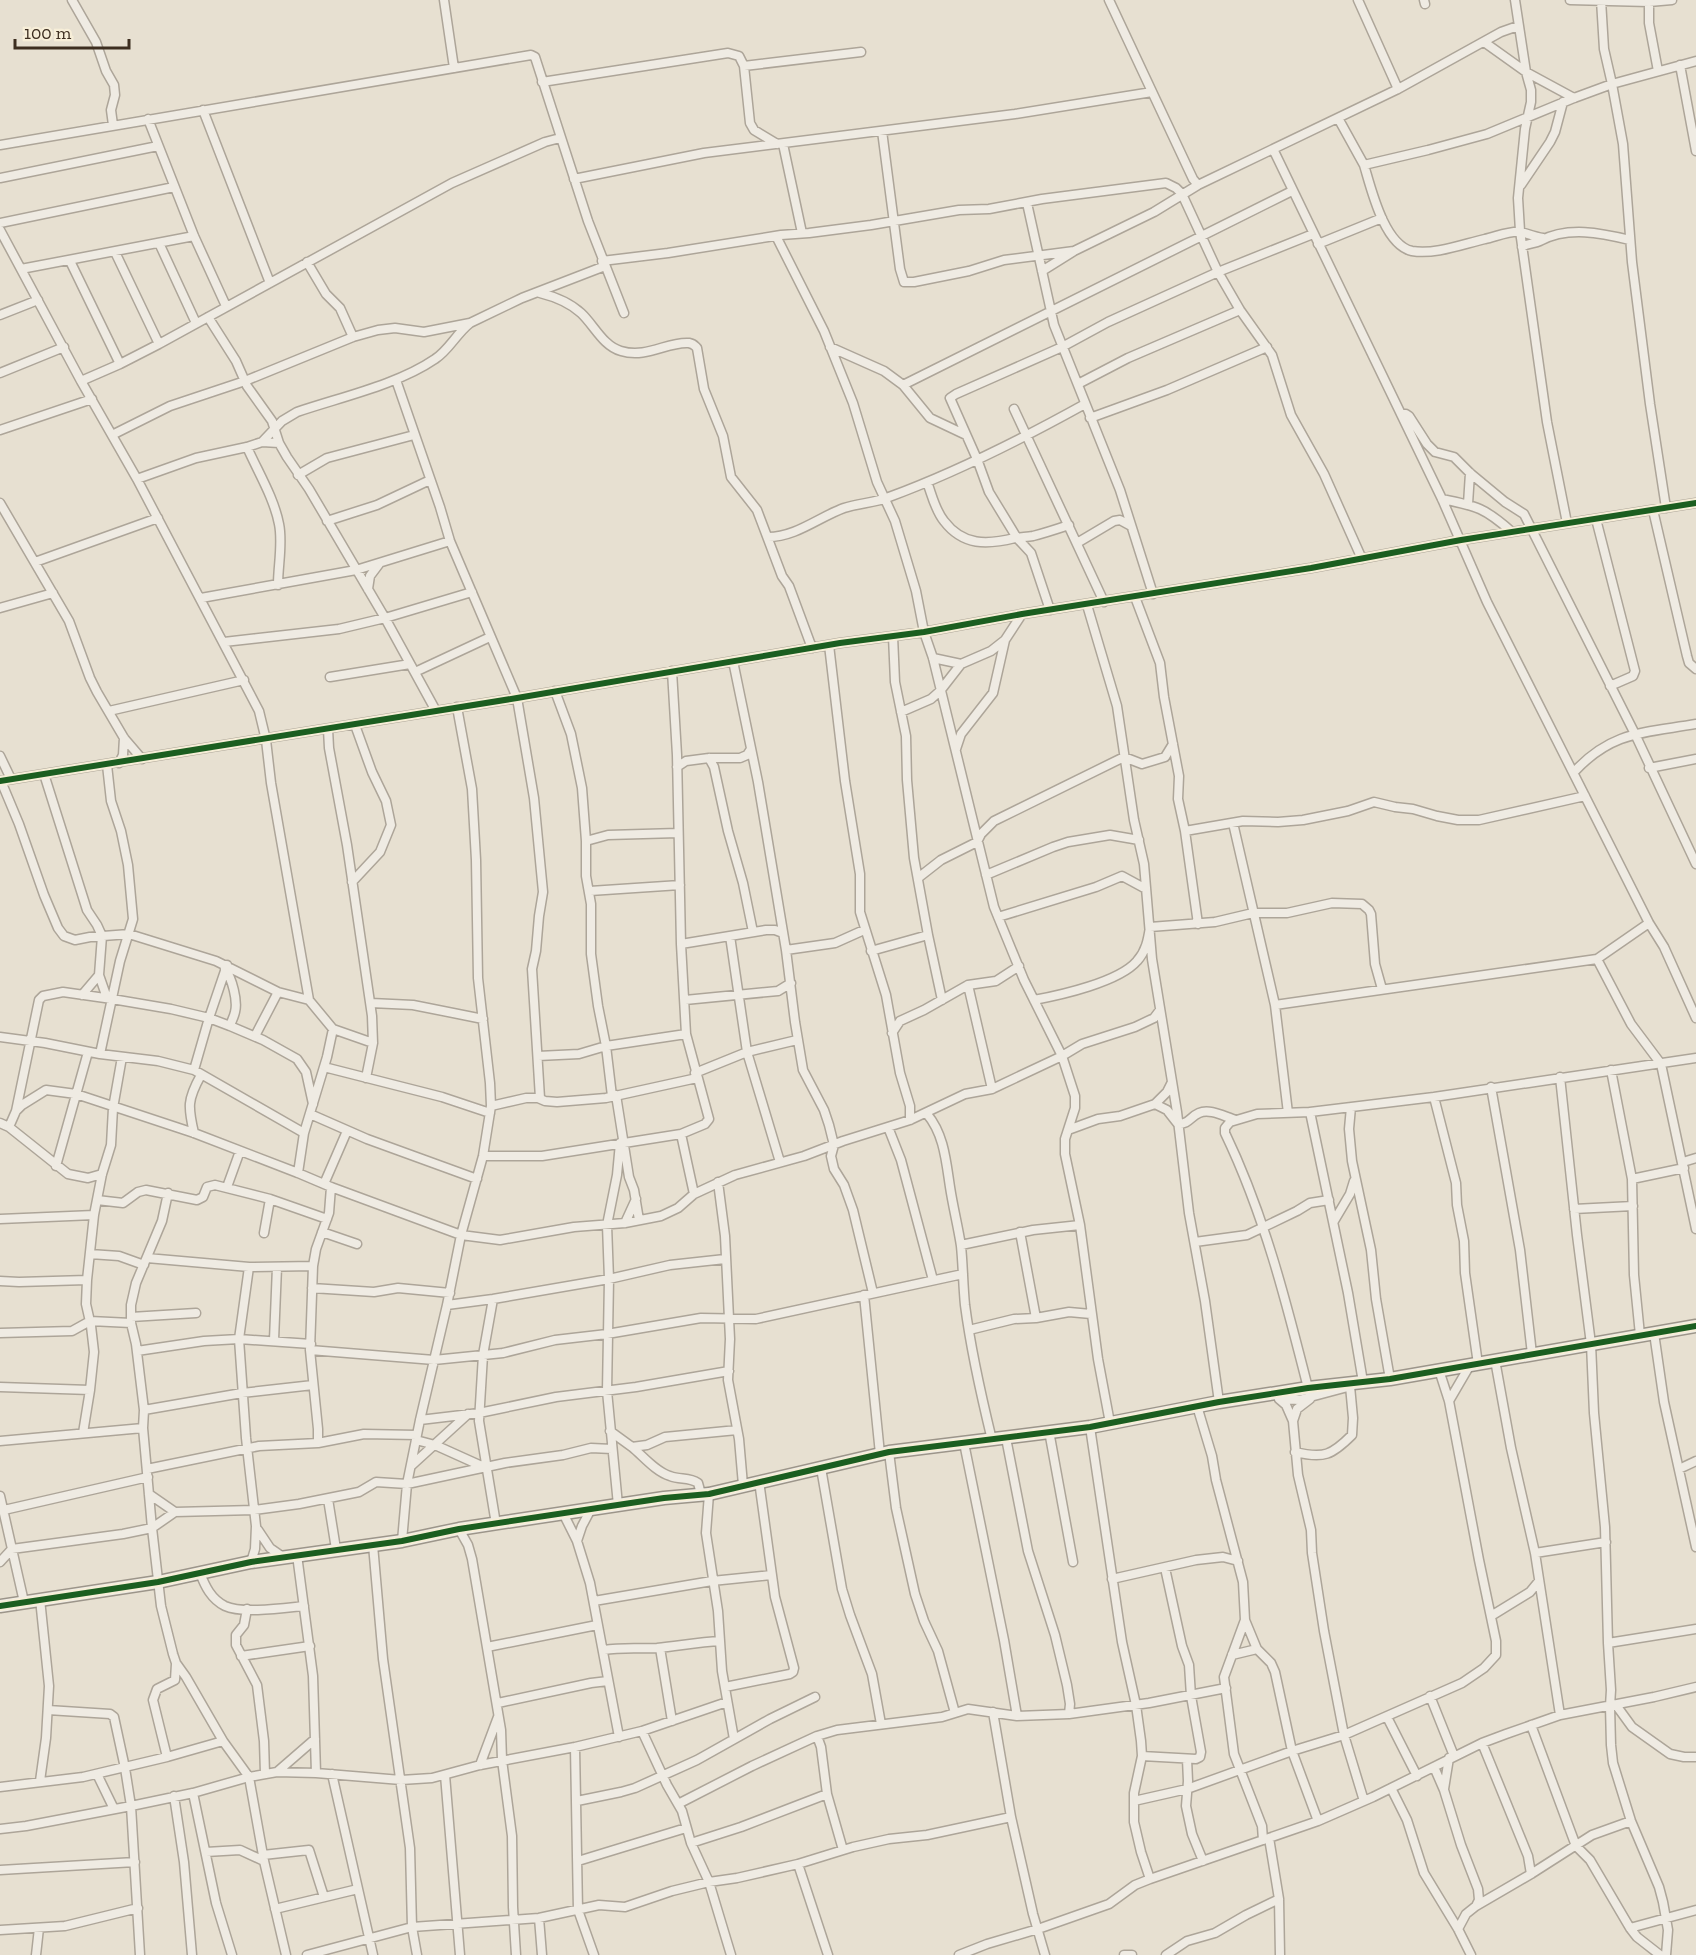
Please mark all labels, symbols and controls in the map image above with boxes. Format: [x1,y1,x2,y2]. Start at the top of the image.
scale bar [15,12,129,50]
text: 100 m [24,22,72,44]

